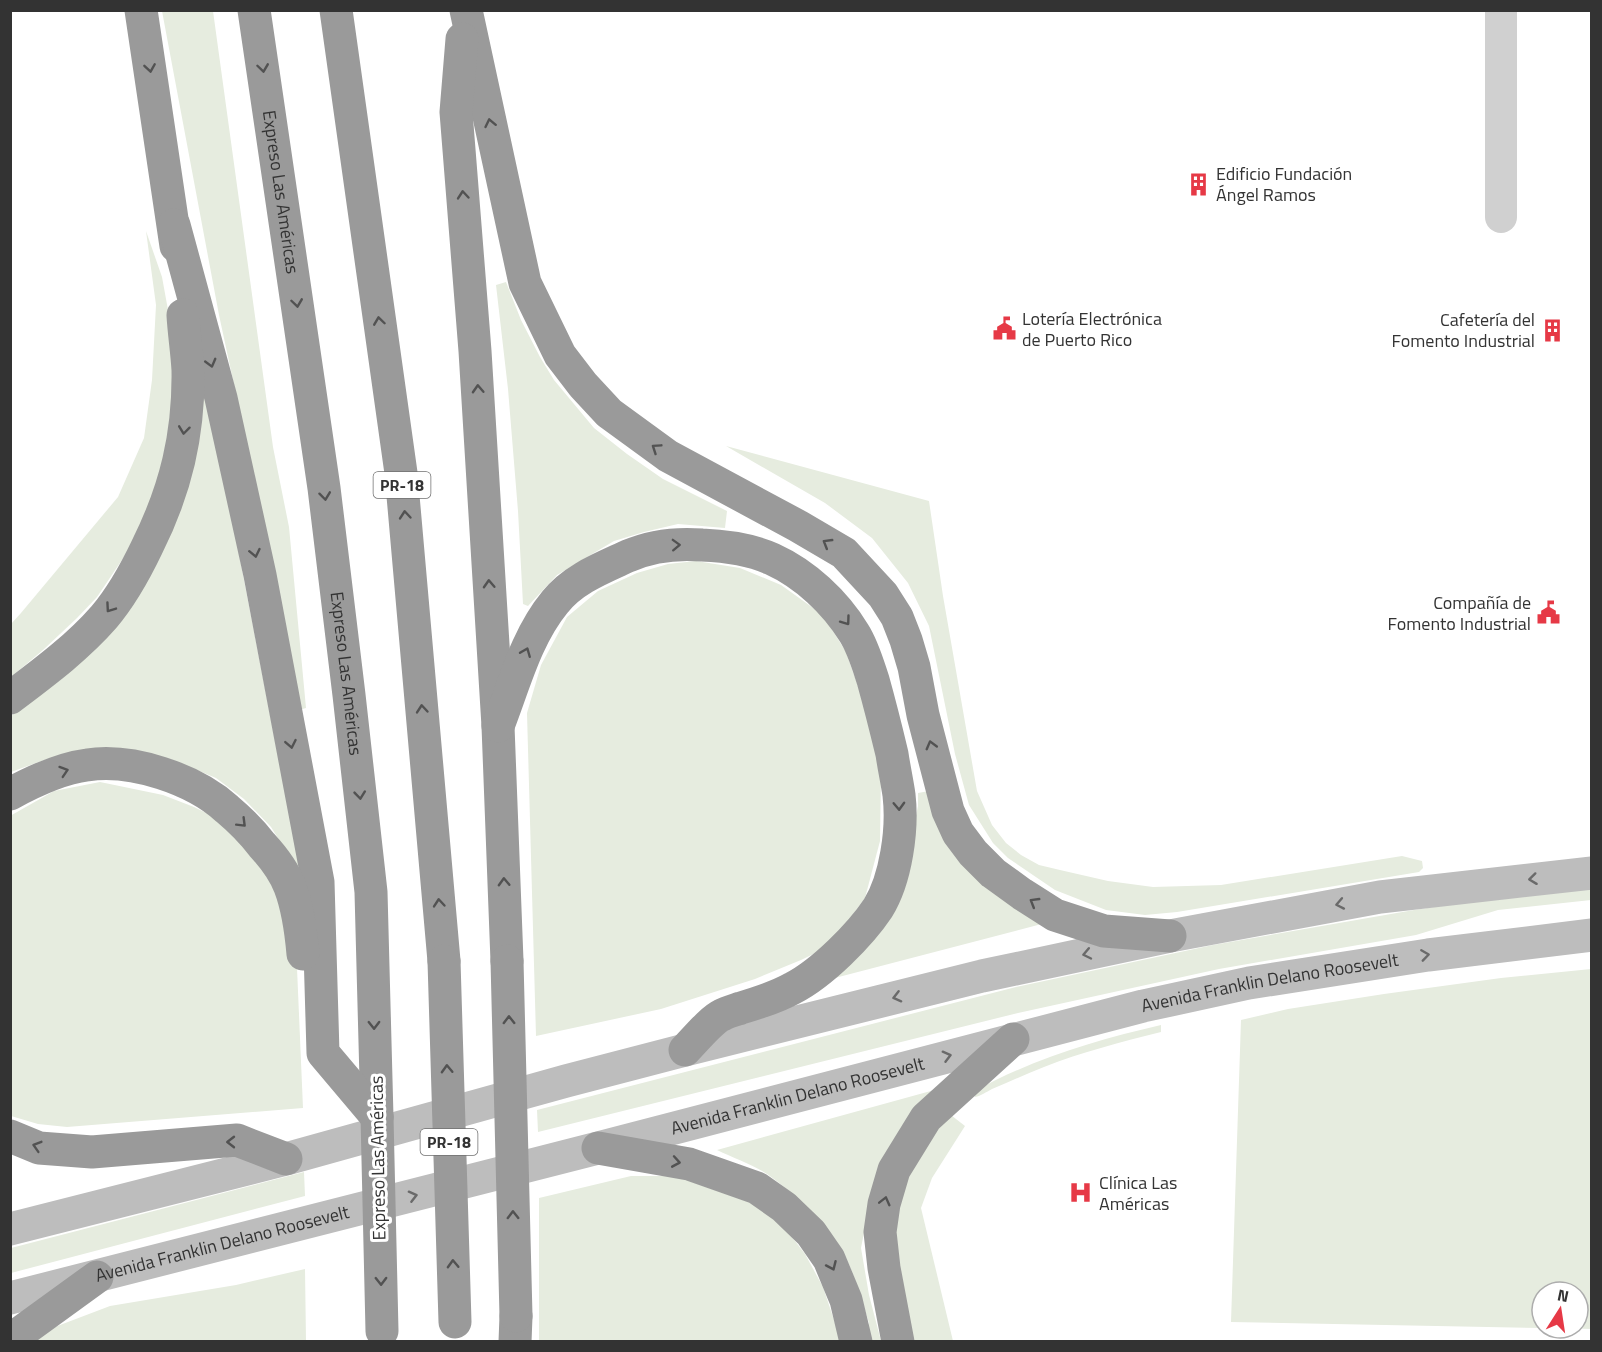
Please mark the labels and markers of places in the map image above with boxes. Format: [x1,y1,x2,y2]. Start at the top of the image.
place label: Edificio Fundación Ángel Ramos [1216,160,1352,208]
building icon: Edificio Fundación Ángel Ramos [1185,171,1211,197]
place label: Lotería Electrónica de Puerto Rico [1022,305,1162,353]
place label: Cafetería del Fomento Industrial [1392,306,1535,354]
public building icon: Lotería Electrónica de Puerto Rico [991,316,1017,342]
building icon: Cafetería del Fomento Industrial [1540,317,1566,343]
place label: Compañía de Fomento Industrial [1388,589,1531,637]
public building icon: Compañía de Fomento Industrial [1536,600,1562,626]
place label: Clínica Las Américas [1099,1169,1177,1217]
hospital icon: Clínica Las Américas [1068,1180,1094,1206]

